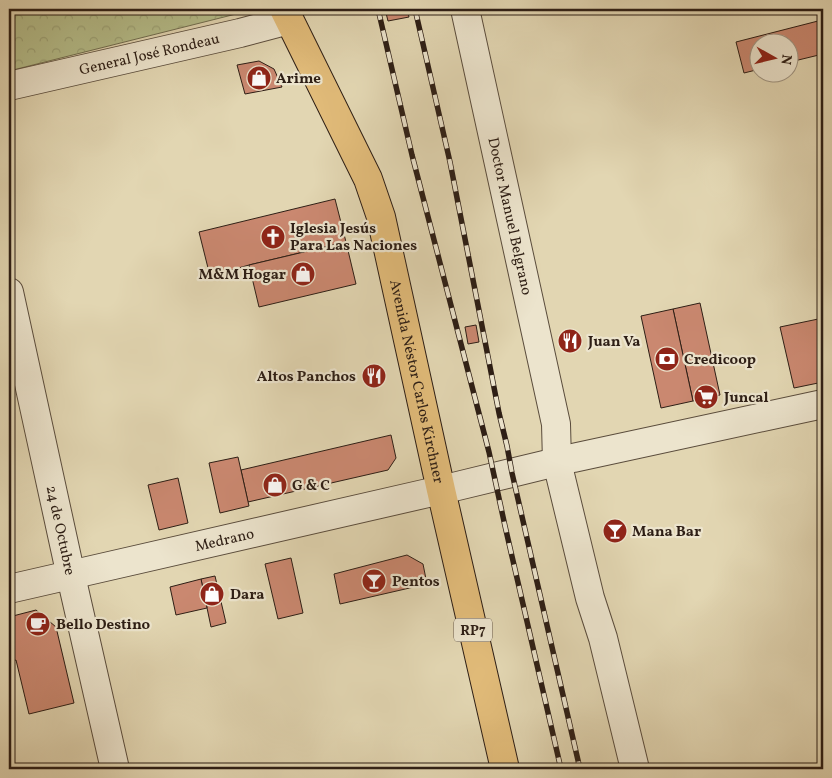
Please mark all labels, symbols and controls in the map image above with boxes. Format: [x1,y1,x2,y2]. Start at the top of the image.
street label: General José Rondeau [77,29,222,82]
north arrow [750,32,800,82]
text: N [775,53,796,66]
shop icon: Arime [246,65,272,91]
place label: Arime [276,69,321,90]
street label: Doctor Manuel Belgrano [481,136,536,297]
place label: Iglesia Jesús Para Las Naciones [290,219,417,257]
church icon: Iglesia Jesús Para Las Naciones [260,224,286,250]
shop icon: M&M Hogar [290,261,316,287]
place label: M&M Hogar [199,265,286,286]
street label: Avenida Néstor Carlos Kirchner [383,278,448,486]
restaurant icon: Juan Va [557,328,583,354]
place label: Juan Va [587,332,640,353]
bank icon: Credicoop [654,346,680,372]
place label: Credicoop [684,350,756,371]
restaurant icon: Altos Panchos [361,363,387,389]
place label: Altos Panchos [257,367,356,388]
supermarket icon: Juncal [693,384,719,410]
place label: Juncal [723,388,769,409]
shop icon: G & C [262,472,288,498]
place label: G & C [292,476,330,497]
street label: 24 de Octubre [40,484,80,578]
bar icon: Mana Bar [602,518,628,544]
place label: Mana Bar [632,522,701,543]
street label: Medrano [193,524,256,558]
bar icon: Pentos [361,568,387,594]
place label: Pentos [392,572,440,593]
shop icon: Dara [199,581,225,607]
place label: Dara [230,585,265,606]
cafe icon: Bello Destino [25,611,51,637]
place label: Bello Destino [56,615,151,636]
road number: RP7 [454,618,492,642]

